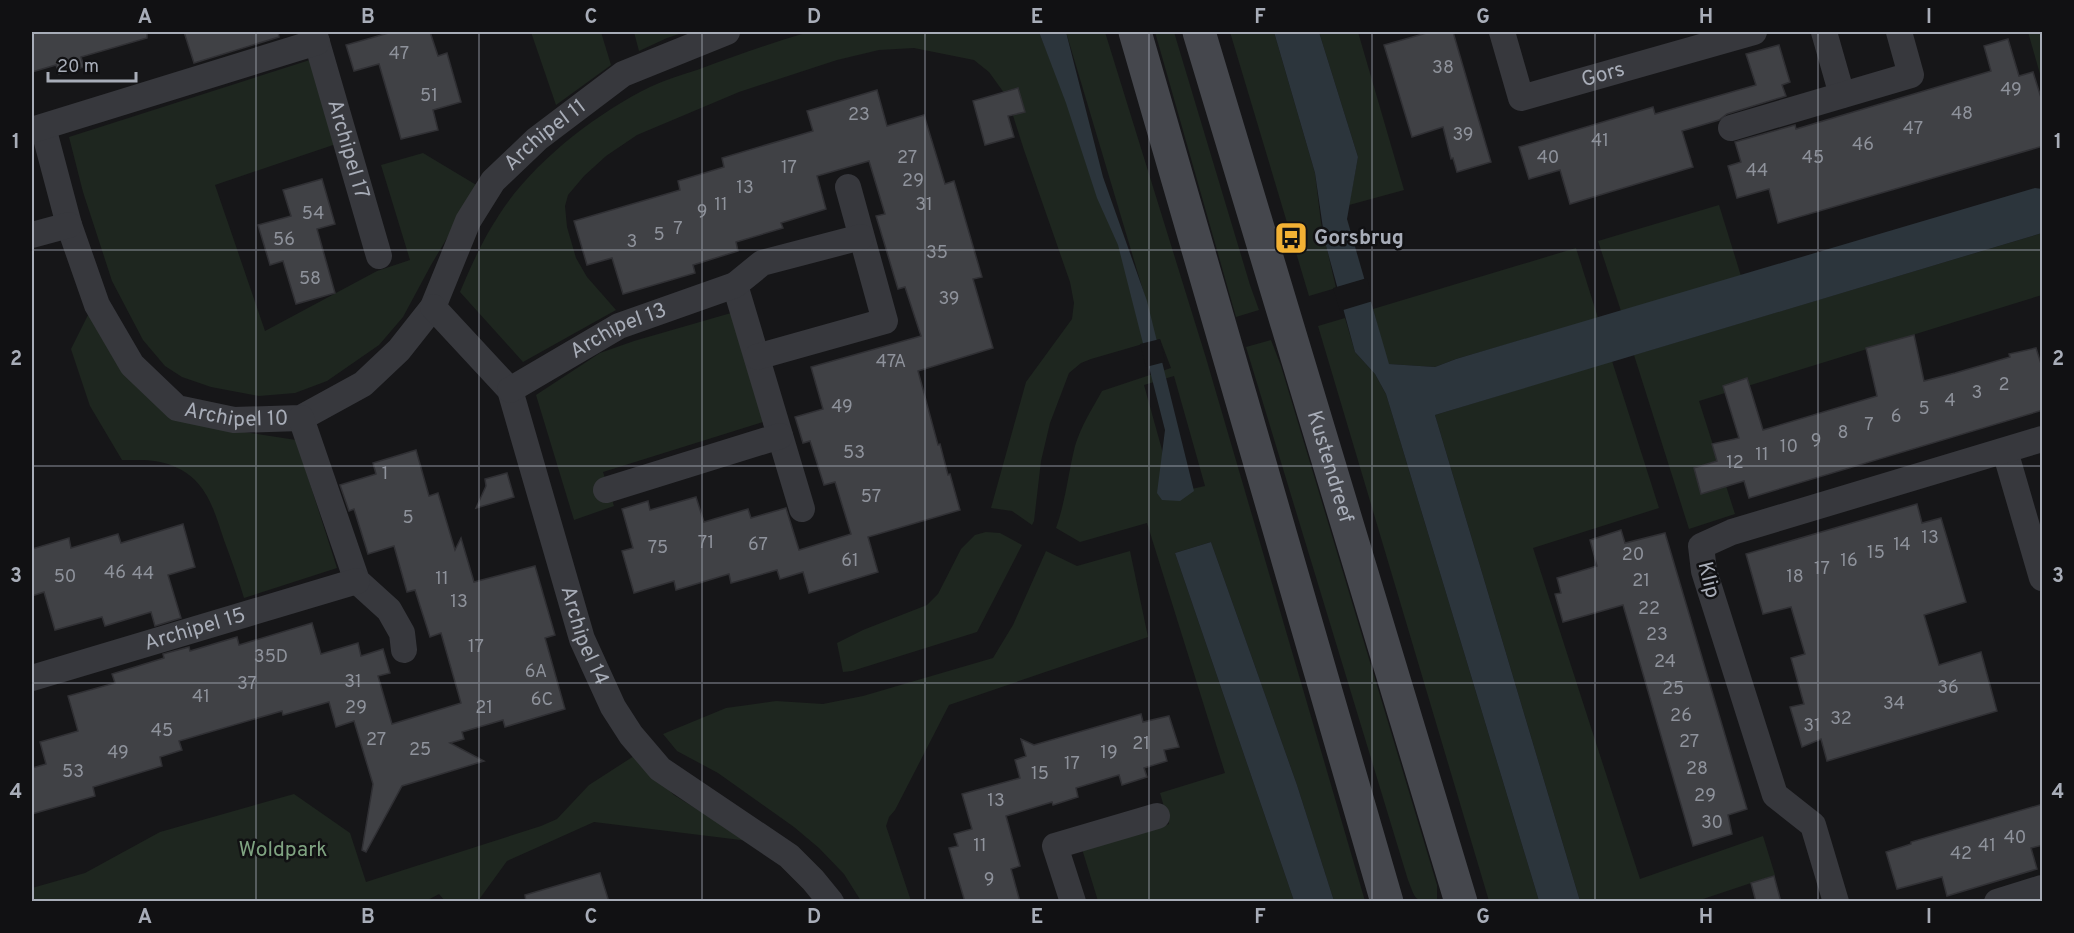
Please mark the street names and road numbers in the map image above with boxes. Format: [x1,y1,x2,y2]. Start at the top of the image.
street label: Gors [1578,56,1628,94]
street label: Archipel 11 [498,93,592,177]
street label: Archipel 17 [321,96,375,202]
street label: Archipel 13 [565,297,670,365]
street label: Archipel 10 [182,396,289,434]
street label: Kustendreef [1300,407,1360,526]
street label: Klip [1690,559,1726,601]
street label: Archipel 14 [554,583,615,690]
street label: Archipel 15 [141,602,249,657]

